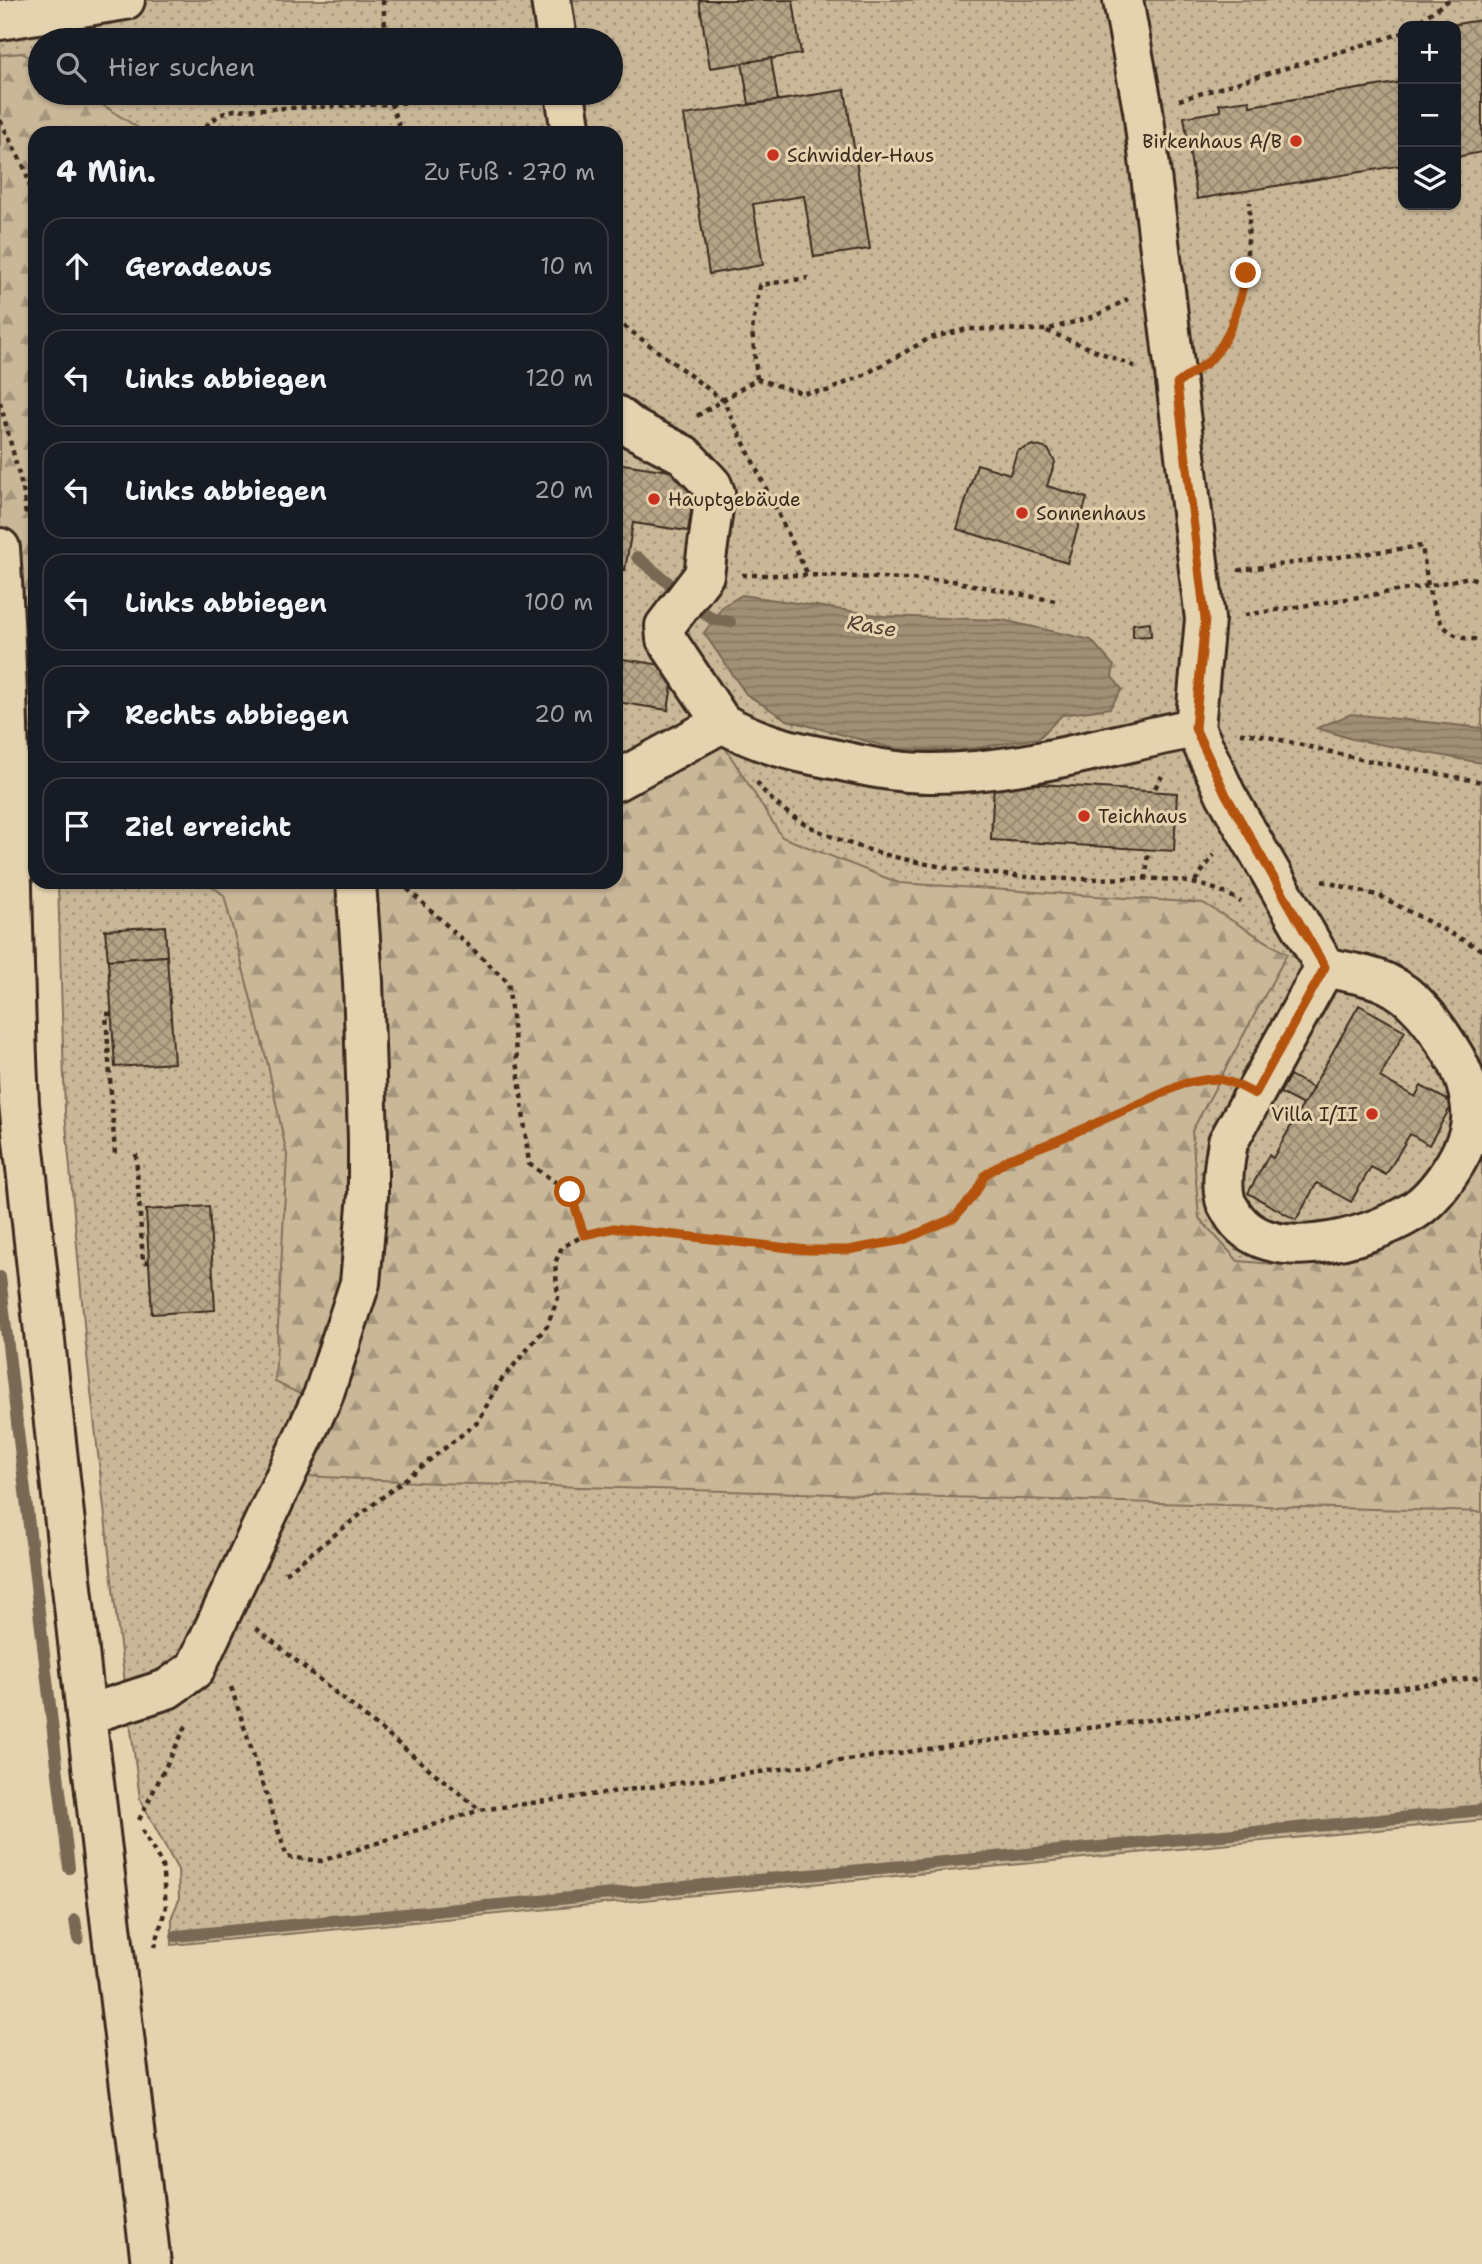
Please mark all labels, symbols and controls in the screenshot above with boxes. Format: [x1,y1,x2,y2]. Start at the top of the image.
map controls [1398,21,1461,210]
button: + [1398,21,1461,84]
search box [28,28,623,105]
icon: search [52,48,90,86]
text: Hier suchen [108,49,255,84]
button: − [1398,84,1461,147]
place label: Birkenhaus A/B [1142,129,1282,154]
marker: Birkenhaus A/B [1288,133,1304,149]
place label: Schwidder-Haus [787,143,934,168]
marker: Schwidder-Haus [765,147,781,163]
button: layers [1398,147,1461,210]
text: 4 Min. [56,151,156,192]
text: Zu Fuß · 270 m [424,157,595,187]
icon: ahead [58,247,96,285]
text: Geradeaus [125,249,272,284]
text: 10 m [540,251,593,281]
route end [1230,257,1261,288]
icon: left [58,359,96,397]
text: Links abbiegen [125,361,327,396]
text: 120 m [525,363,593,393]
icon: left [58,471,96,509]
text: Links abbiegen [125,473,327,508]
text: 20 m [534,475,593,505]
place label: Hauptgebäude [668,487,801,512]
marker: Hauptgebäude [646,491,662,507]
place label: Sonnenhaus [1036,501,1146,526]
marker: Sonnenhaus [1014,505,1030,521]
icon: left [58,583,96,621]
text: Links abbiegen [125,585,327,620]
text: 100 m [524,587,593,617]
water label: Rase [845,608,899,644]
icon: right [58,695,96,733]
text: Rechts abbiegen [125,697,349,732]
text: 20 m [534,699,593,729]
place label: Teichhaus [1098,804,1187,829]
icon: arrive [58,807,96,845]
marker: Teichhaus [1076,808,1092,824]
text: Ziel erreicht [125,809,291,844]
place label: Villa I/II [1271,1102,1358,1127]
marker: Villa I/II [1364,1106,1380,1122]
route start [554,1176,585,1207]

